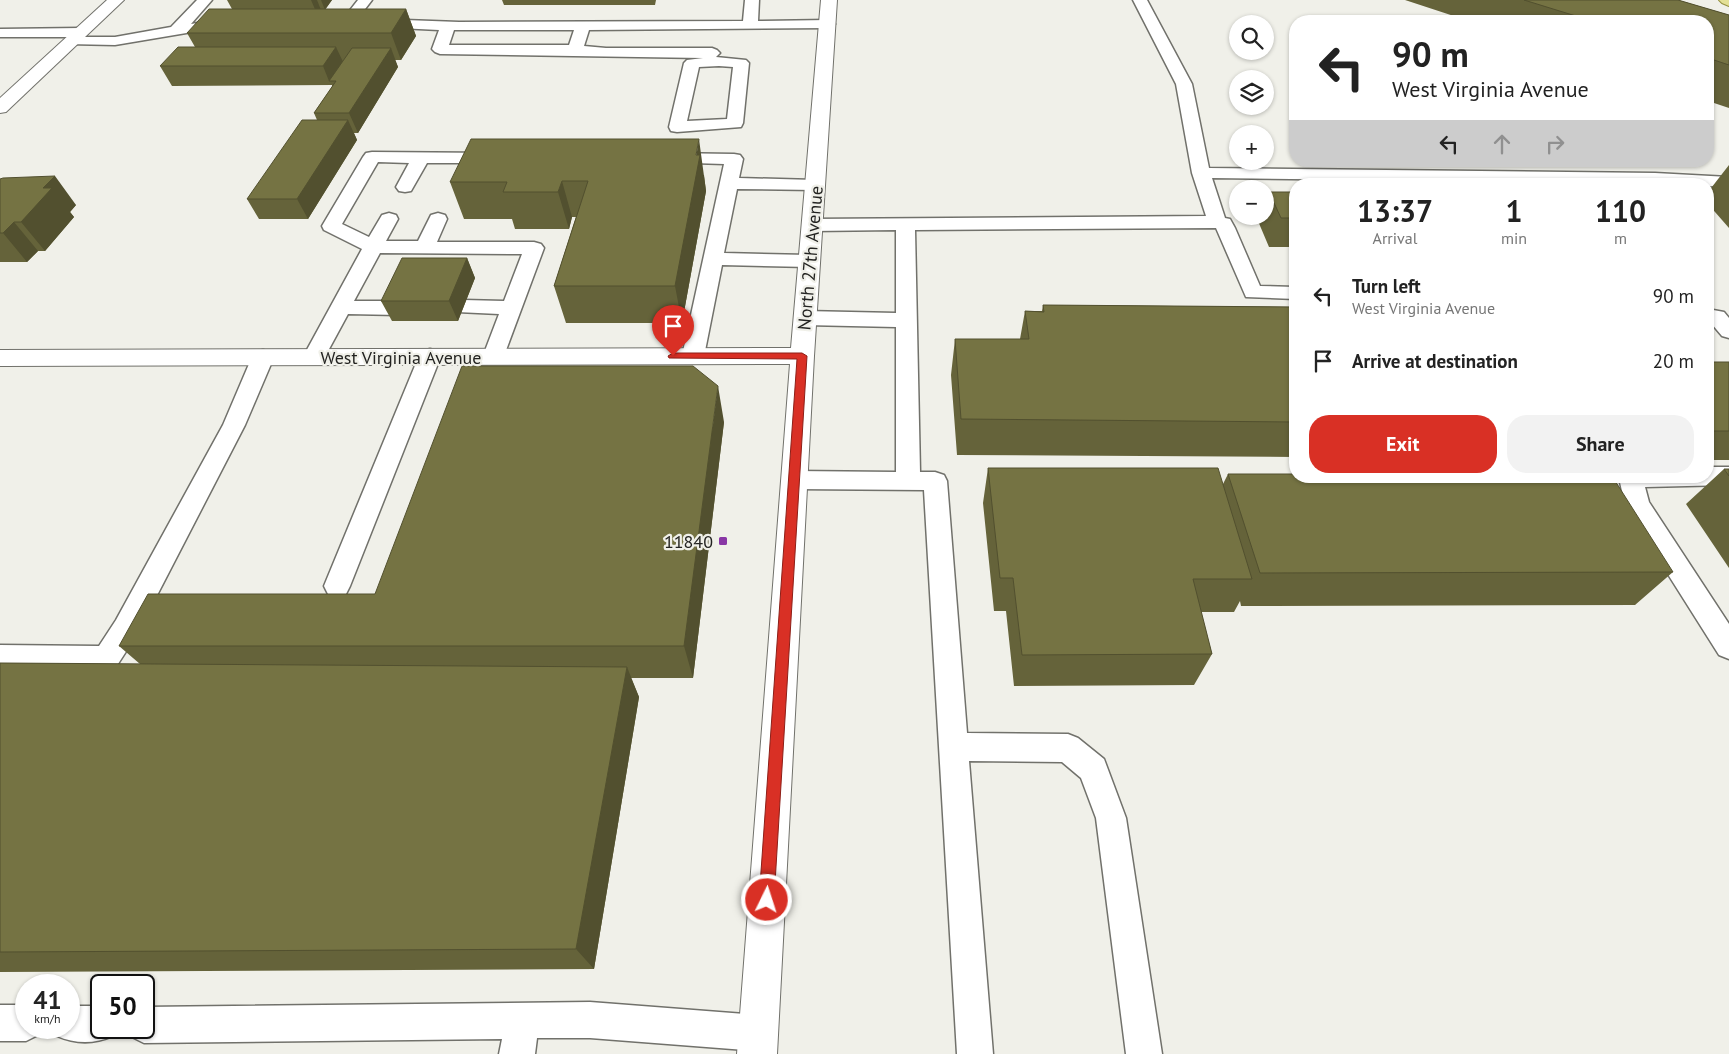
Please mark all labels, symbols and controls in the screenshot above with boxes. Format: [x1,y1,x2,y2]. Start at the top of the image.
map controls [1229,15,1274,225]
button: search [1229,15,1274,60]
text: 90 m [1392,31,1469,77]
icon: left [1309,35,1374,100]
button: layers [1229,70,1274,115]
text: West Virginia Avenue [1392,75,1589,103]
button: + [1229,125,1274,170]
icon: left [1435,130,1463,158]
icon: ahead [1488,130,1516,158]
icon: right [1541,130,1569,158]
button: − [1229,180,1274,225]
street label: North 27th Avenue [792,185,828,331]
text: 13:37 [1357,191,1433,230]
text: 1 [1506,191,1523,230]
text: 110 [1595,191,1646,230]
text: Arrival [1373,228,1417,248]
text: min [1501,228,1527,248]
text: m [1614,228,1627,248]
text: Turn left [1352,274,1421,298]
icon: left [1309,282,1337,310]
text: 90 m [1653,284,1694,308]
text: West Virginia Avenue [1352,298,1495,318]
pin [652,305,694,356]
icon: arrive [659,312,687,340]
street label: West Virginia Avenue [321,346,481,369]
icon: arrive [1309,347,1337,375]
text: Arrive at destination [1352,349,1518,373]
text: 20 m [1653,349,1694,373]
button: Exit [1309,415,1497,473]
button: Share [1507,415,1694,473]
place label: 11840 [664,530,713,553]
marker: 11840 [717,535,729,547]
position arrow [740,873,792,925]
speed limit sign: 50 [90,974,155,1039]
text: 41 [33,984,62,1016]
text: km/h [34,1011,61,1026]

